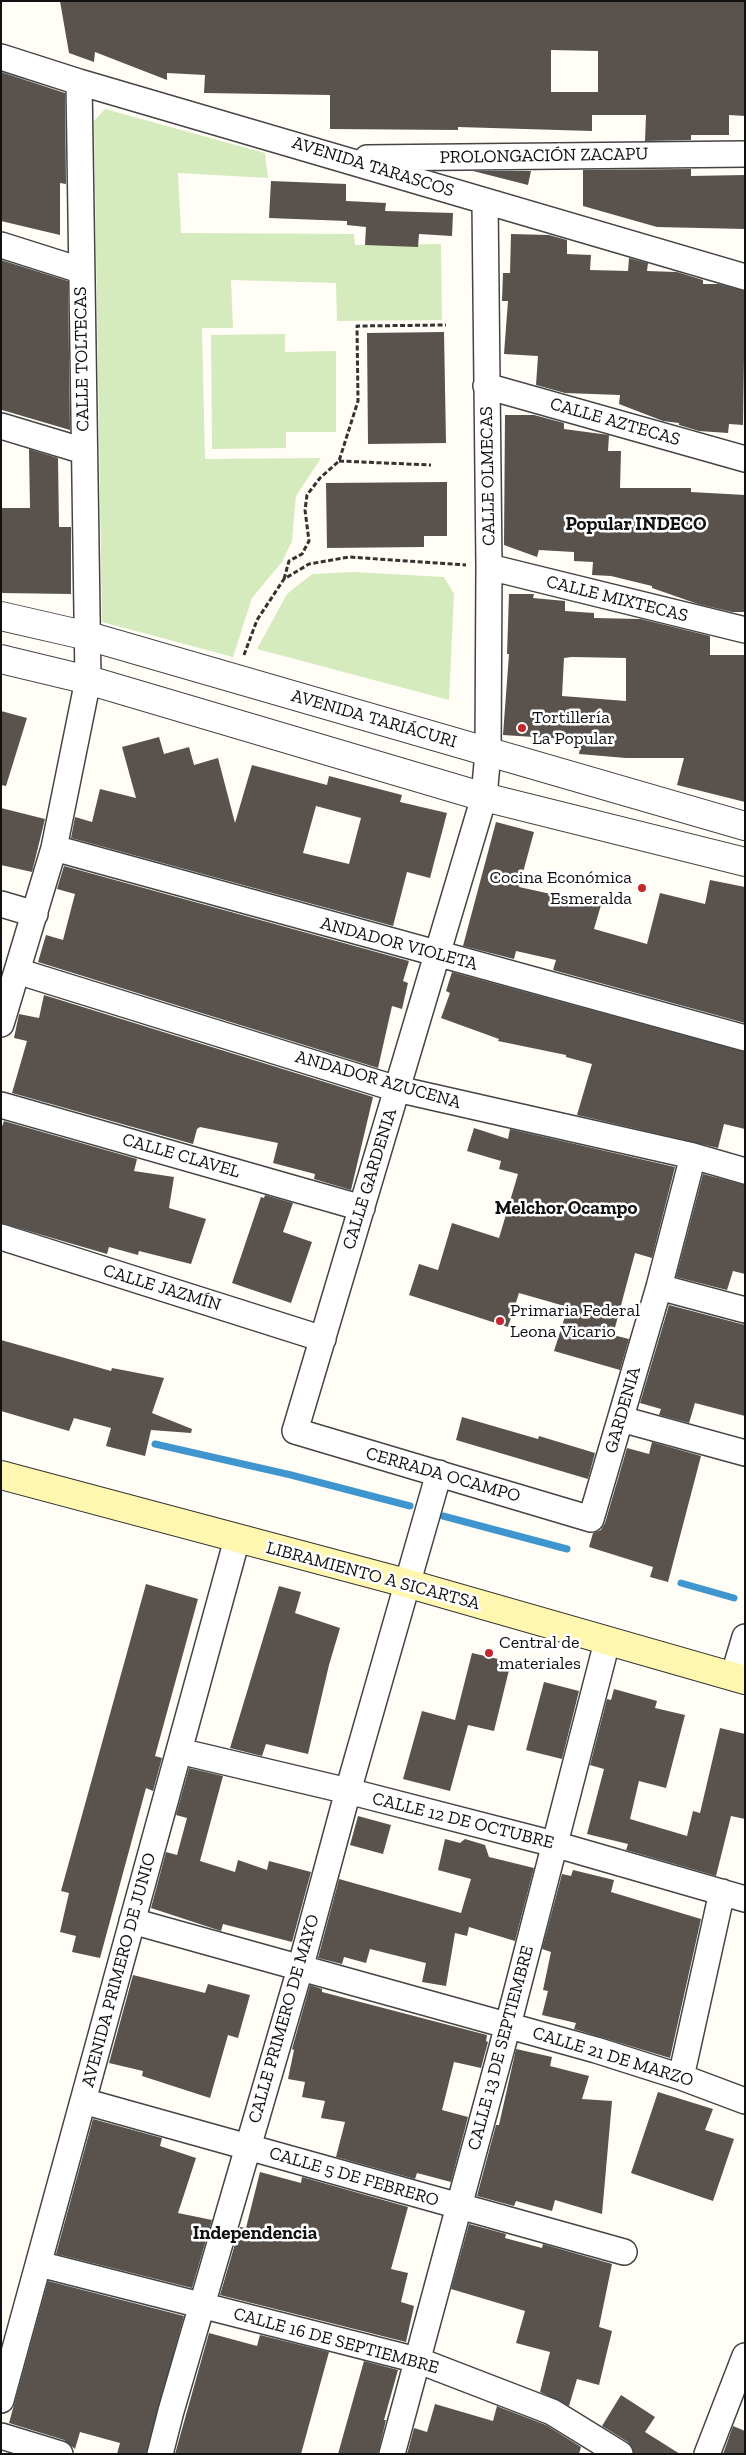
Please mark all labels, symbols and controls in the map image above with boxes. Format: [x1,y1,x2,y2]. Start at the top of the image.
street label: AVENIDA TARASCOS [289,132,457,202]
street label: PROLONGACIÓN ZACAPU [439,143,649,169]
street label: CALLE TOLTECAS [70,286,94,432]
street label: CALLE AZTECAS [547,393,683,451]
street label: CALLE OLMECAS [476,406,500,546]
district label: Popular INDECO [565,514,707,536]
street label: CALLE MIXTECAS [544,571,690,627]
street label: AVENIDA TARIÁCURI [289,685,459,753]
place label: Tortillería La Popular [532,707,615,750]
marker: Tortillería La Popular [516,722,528,734]
place label: Cocina Económica Esmeralda [489,867,632,910]
marker: Cocina Económica Esmeralda [636,882,648,894]
street label: ANDADOR VIOLETA [318,913,480,975]
street label: ANDADOR AZUCENA [293,1046,463,1114]
street label: CALLE GARDENIA [338,1106,402,1252]
street label: CALLE CLAVEL [120,1129,242,1183]
district label: Melchor Ocampo [495,1198,637,1220]
street label: CALLE JAZMÍN [100,1260,224,1316]
place label: Primaria Federal Leona Vicario [510,1300,640,1342]
marker: Primaria Federal Leona Vicario [494,1315,506,1327]
street label: GARDENIA [600,1364,646,1456]
street label: CERRADA OCAMPO [363,1443,523,1507]
street label: LIBRAMIENTO A SICARTSA [264,1537,482,1615]
place label: Central de materiales [499,1632,581,1675]
marker: Central de materiales [483,1647,495,1659]
street label: CALLE 12 DE OCTUBRE [370,1788,556,1854]
street label: AVENIDA PRIMERO DE JUNIO [77,1850,161,2090]
street label: CALLE PRIMERO DE MAYO [244,1912,324,2126]
street label: CALLE 13 DE SEPTIEMBRE [463,1943,539,2153]
street label: CALLE 21 DE MARZO [530,2022,696,2092]
street label: CALLE 5 DE FEBRERO [267,2142,441,2212]
district label: Independencia [193,2223,317,2245]
street label: CALLE 16 DE SEPTIEMBRE [231,2303,441,2379]

